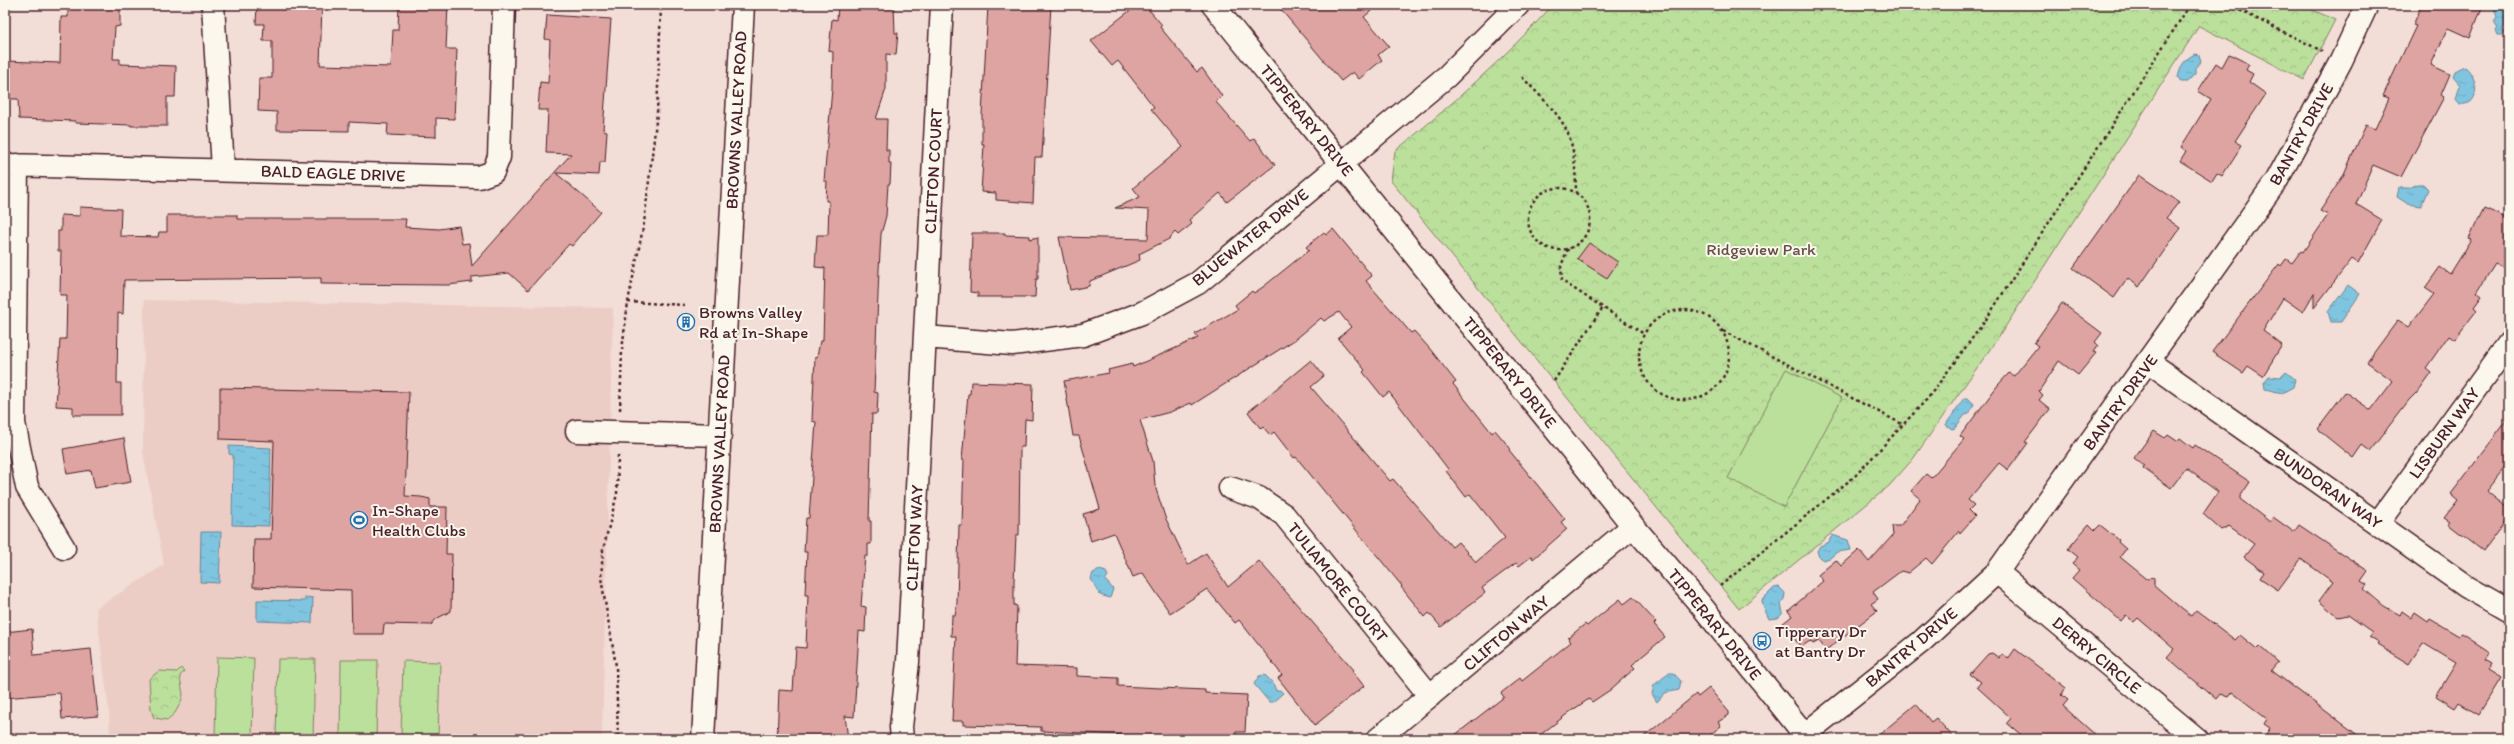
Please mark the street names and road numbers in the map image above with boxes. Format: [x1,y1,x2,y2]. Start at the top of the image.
street label: BROWNS VALLEY ROAD [721,30,751,210]
street label: TIPPERARY DRIVE [1256,60,1358,180]
street label: BANTRY DRIVE [2265,79,2337,189]
street label: CLIFTON COURT [920,107,946,234]
street label: BALD EAGLE DRIVE [260,160,406,186]
street label: BLUEWATER DRIVE [1188,184,1312,290]
street label: TIPPERARY DRIVE [1459,312,1561,432]
street label: BANTRY DRIVE [2078,350,2162,454]
street label: BROWNS VALLEY ROAD [704,354,734,534]
street label: LISBURN WAY [2404,383,2484,482]
street label: BUNDORAN WAY [2270,443,2386,533]
street label: CLIFTON WAY [901,484,927,592]
street label: TULIAMORE COURT [1284,518,1393,646]
street label: TIPPERARY DRIVE [1664,564,1766,684]
street label: CLIFTON WAY [1459,591,1554,675]
street label: BANTRY DRIVE [1861,603,1961,691]
street label: DERRY CIRCLE [2048,612,2146,698]

